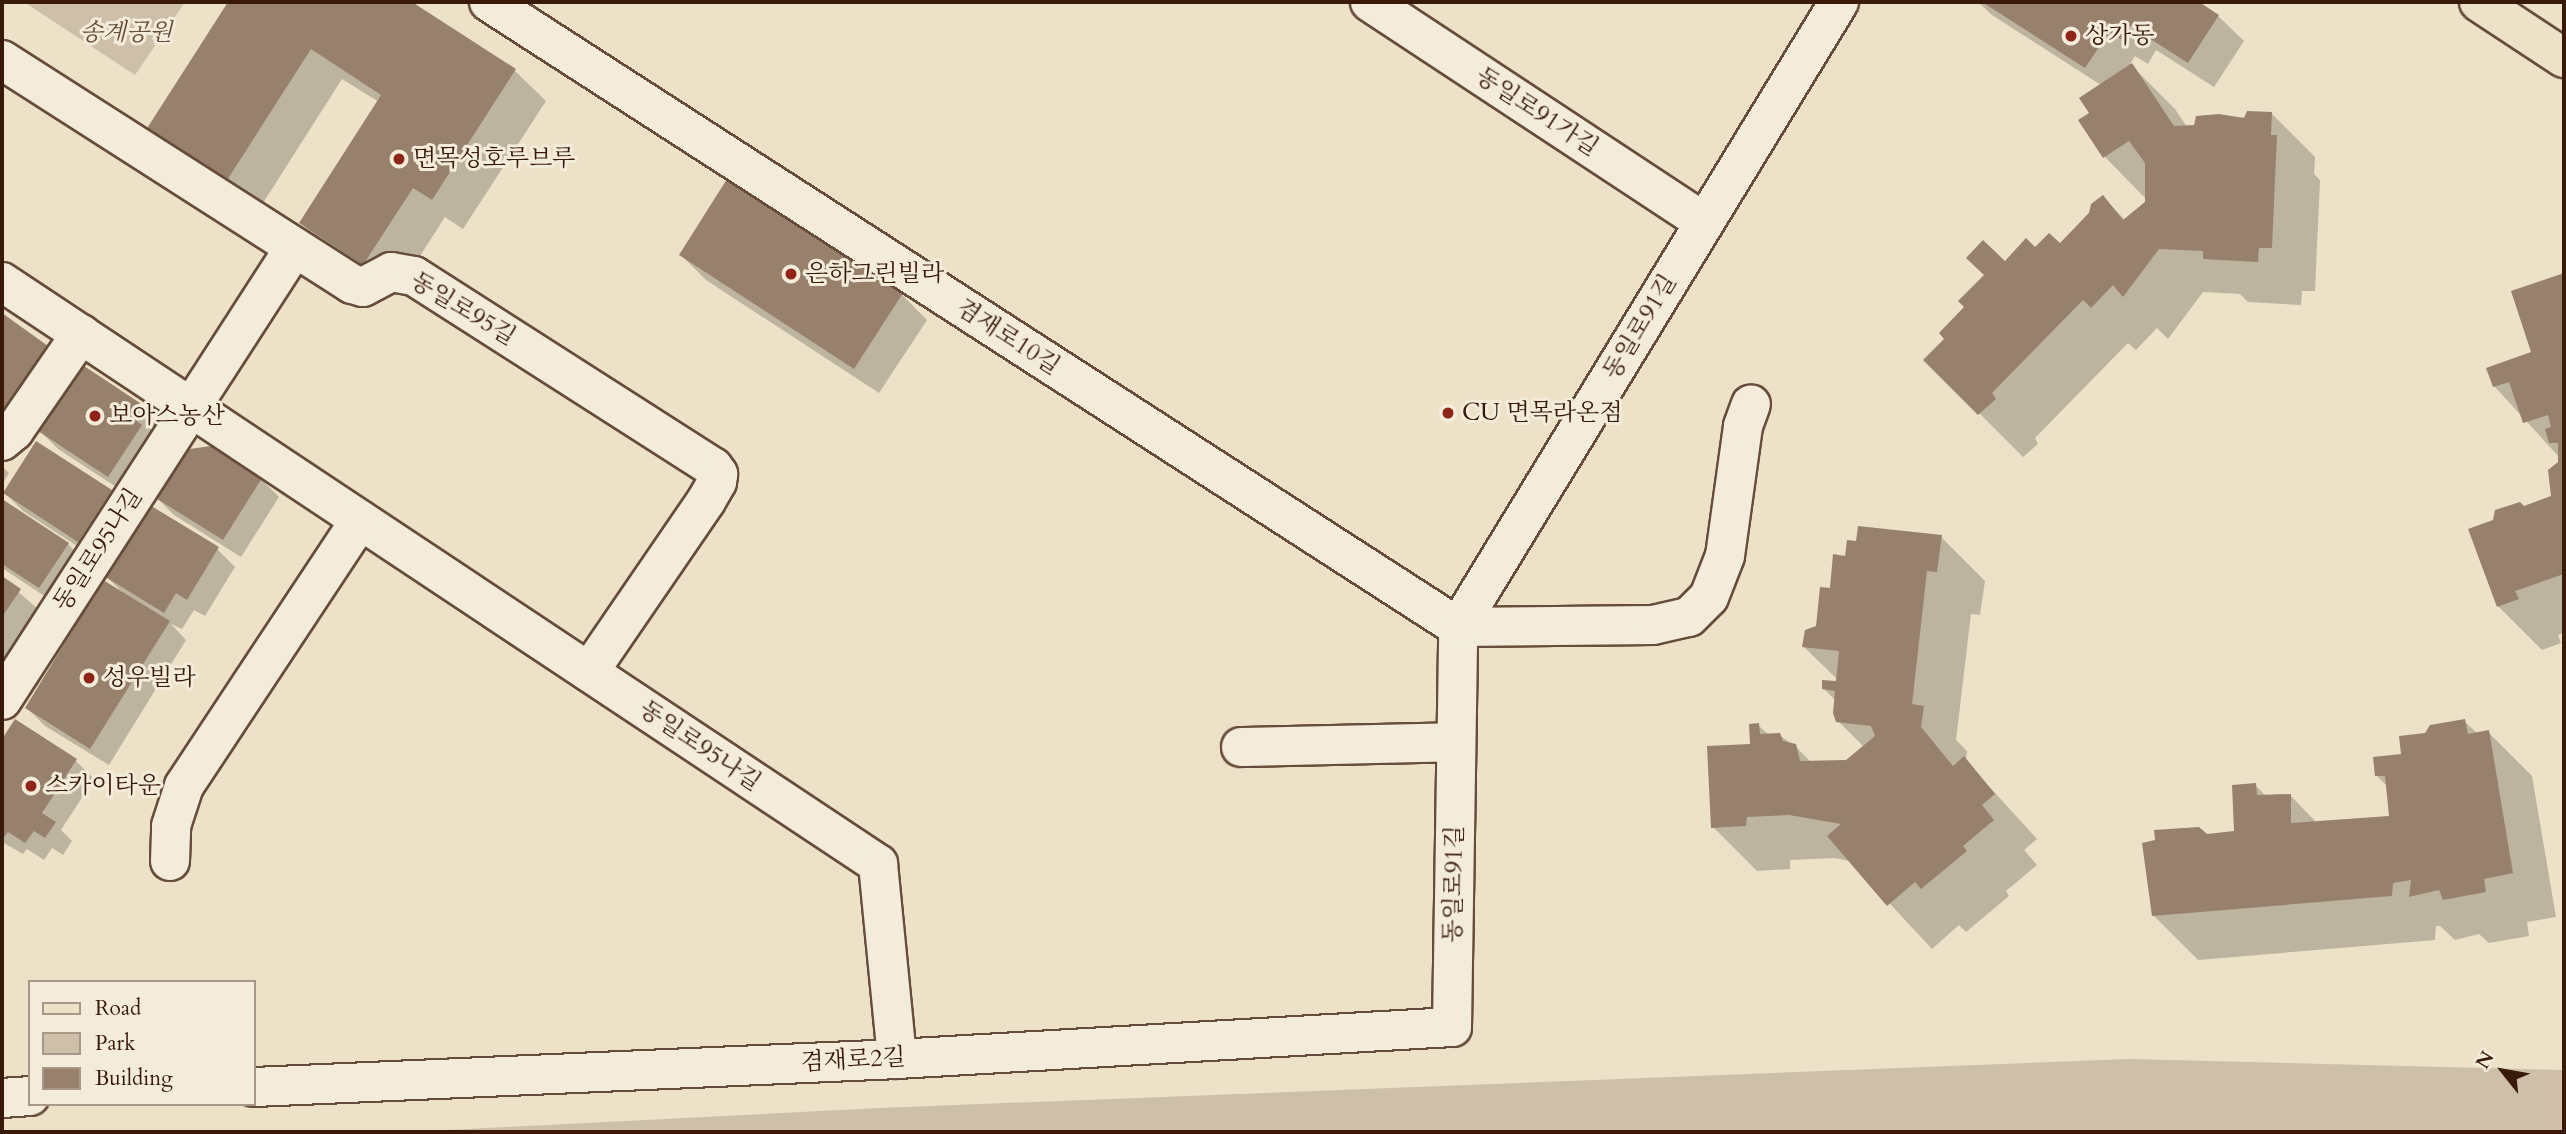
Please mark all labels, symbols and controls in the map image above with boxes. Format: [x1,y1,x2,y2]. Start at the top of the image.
park label: 송계공원 [80,19,172,47]
place label: 상가동 [2085,22,2155,50]
marker: 상가동 [2063,28,2079,44]
street label: 동일로91가길 [1470,62,1604,162]
place label: 면목성호루브루 [413,145,575,173]
marker: 면목성호루브루 [391,151,407,167]
place label: 은하그린빌라 [805,260,944,288]
street label: 동일로95길 [405,266,521,352]
marker: 은하그린빌라 [783,266,799,282]
street label: 동일로91길 [1597,269,1683,385]
street label: 겸재로10길 [951,293,1065,381]
place label: CU 면목라온점 [1462,399,1622,427]
place label: 보아스농산 [109,402,225,430]
marker: CU 면목라온점 [1440,405,1456,421]
marker: 보아스농산 [87,408,103,424]
street label: 동일로95나길 [48,483,148,617]
place label: 성우빌라 [103,664,196,692]
marker: 성우빌라 [81,670,97,686]
street label: 동일로95나길 [634,695,766,797]
place label: 스카이타운 [45,772,161,800]
marker: 스카이타운 [23,778,39,794]
street label: 동일로91길 [1439,825,1469,943]
legend [28,980,256,1106]
text: Road [95,994,141,1023]
text: Park [95,1029,135,1058]
north arrow [2468,1036,2538,1106]
street label: 겸재로2길 [800,1043,906,1077]
text: N [2470,1046,2500,1074]
text: Building [95,1064,173,1093]

